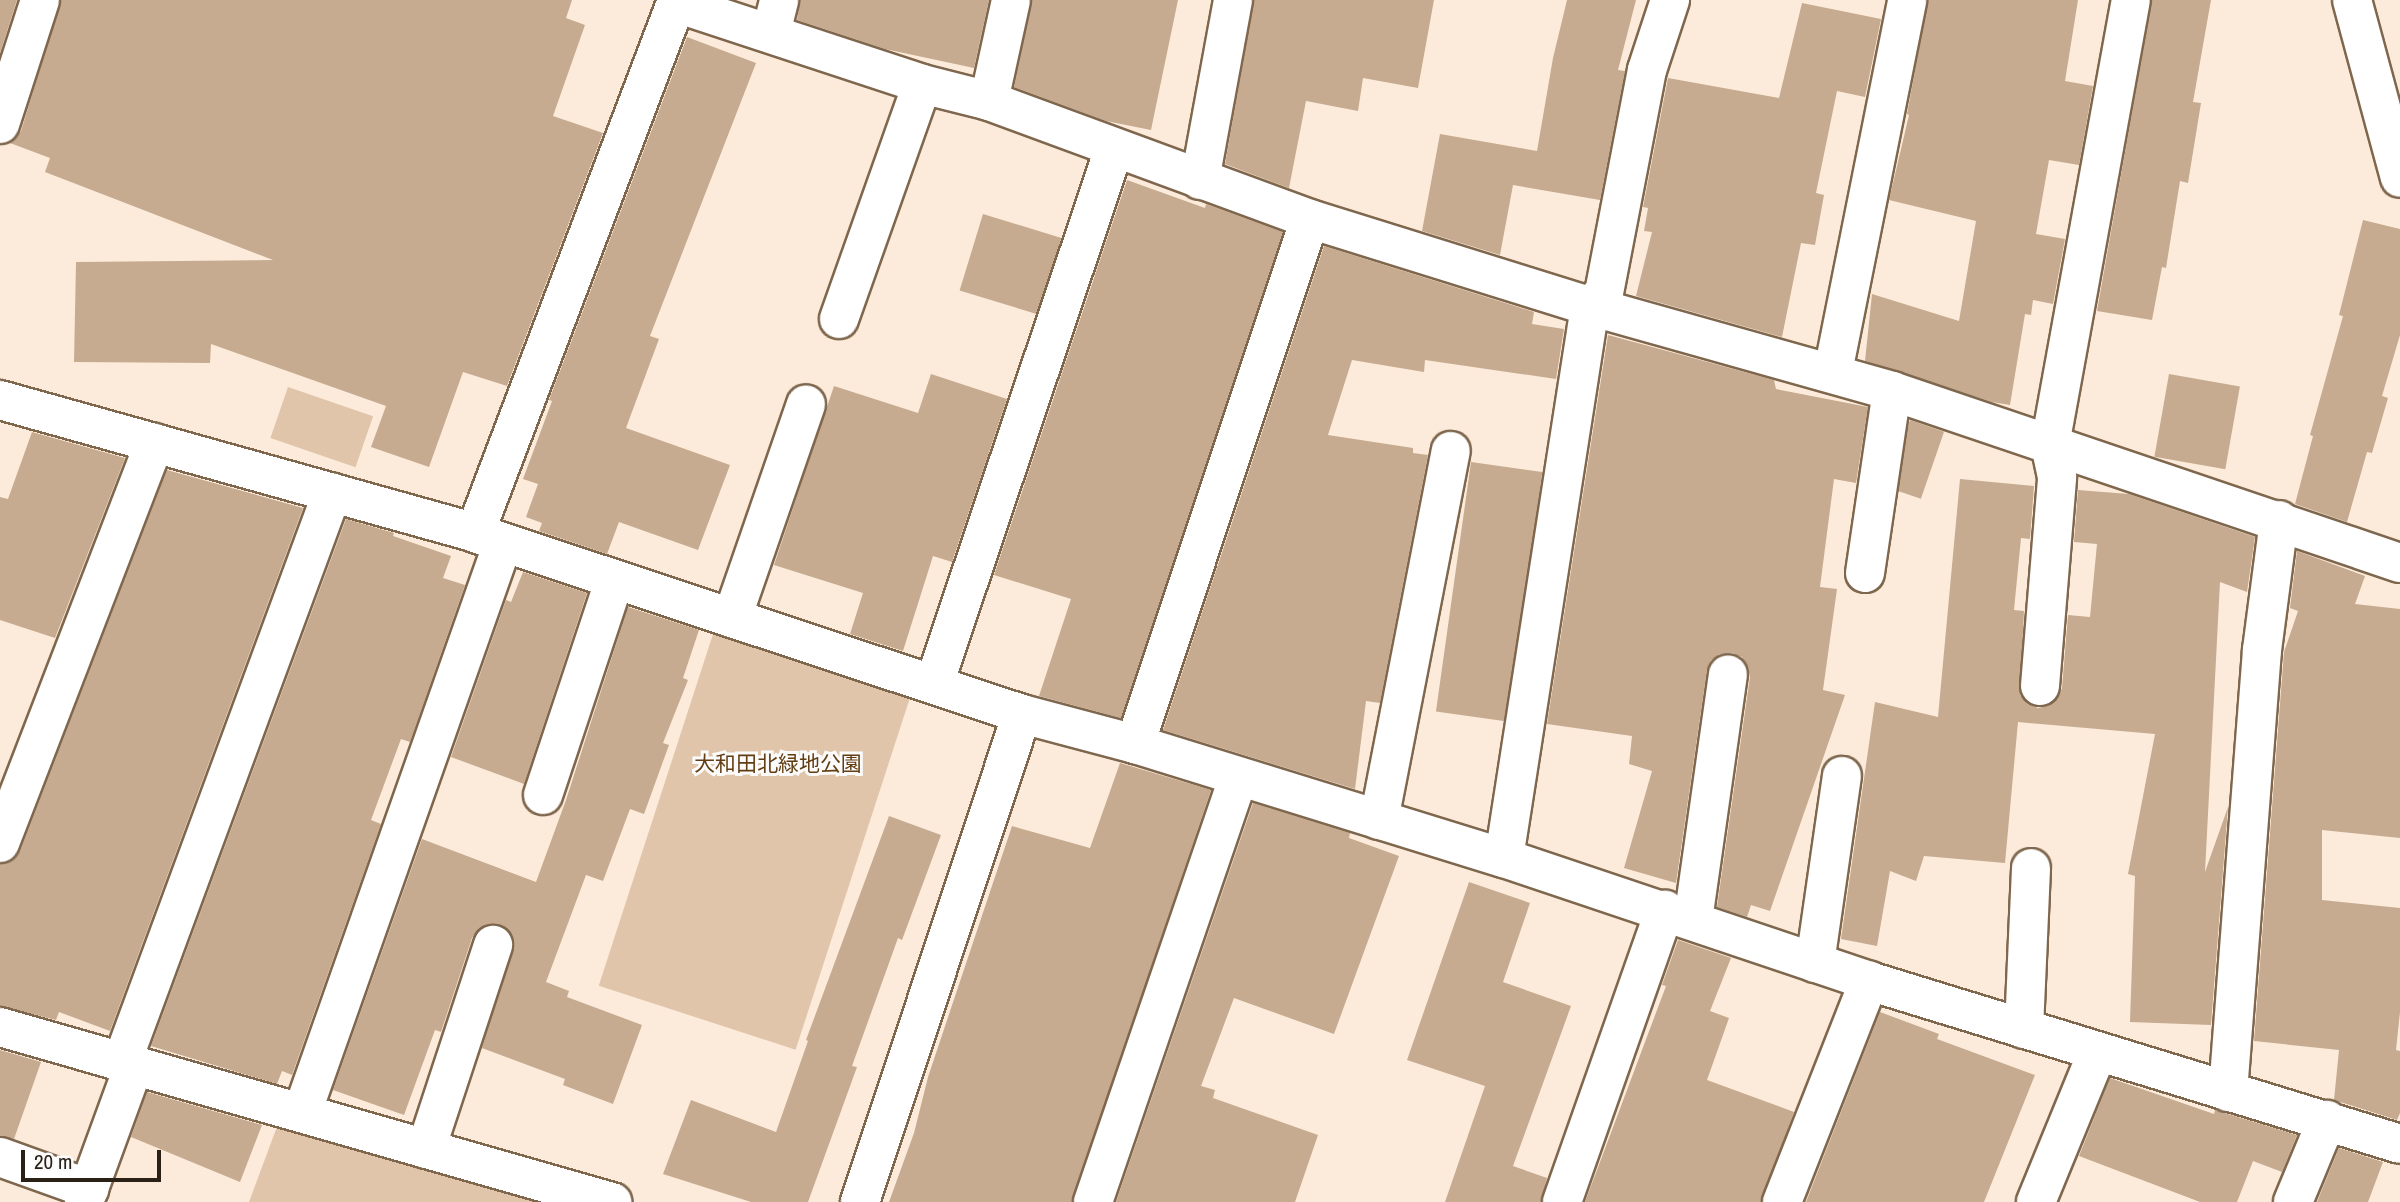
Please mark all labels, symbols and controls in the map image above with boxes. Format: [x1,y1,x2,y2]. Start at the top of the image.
park label: 大和田北緑地公園 [694,751,862,777]
scale bar [24,1136,164,1180]
text: 20 m [34,1147,72,1176]

